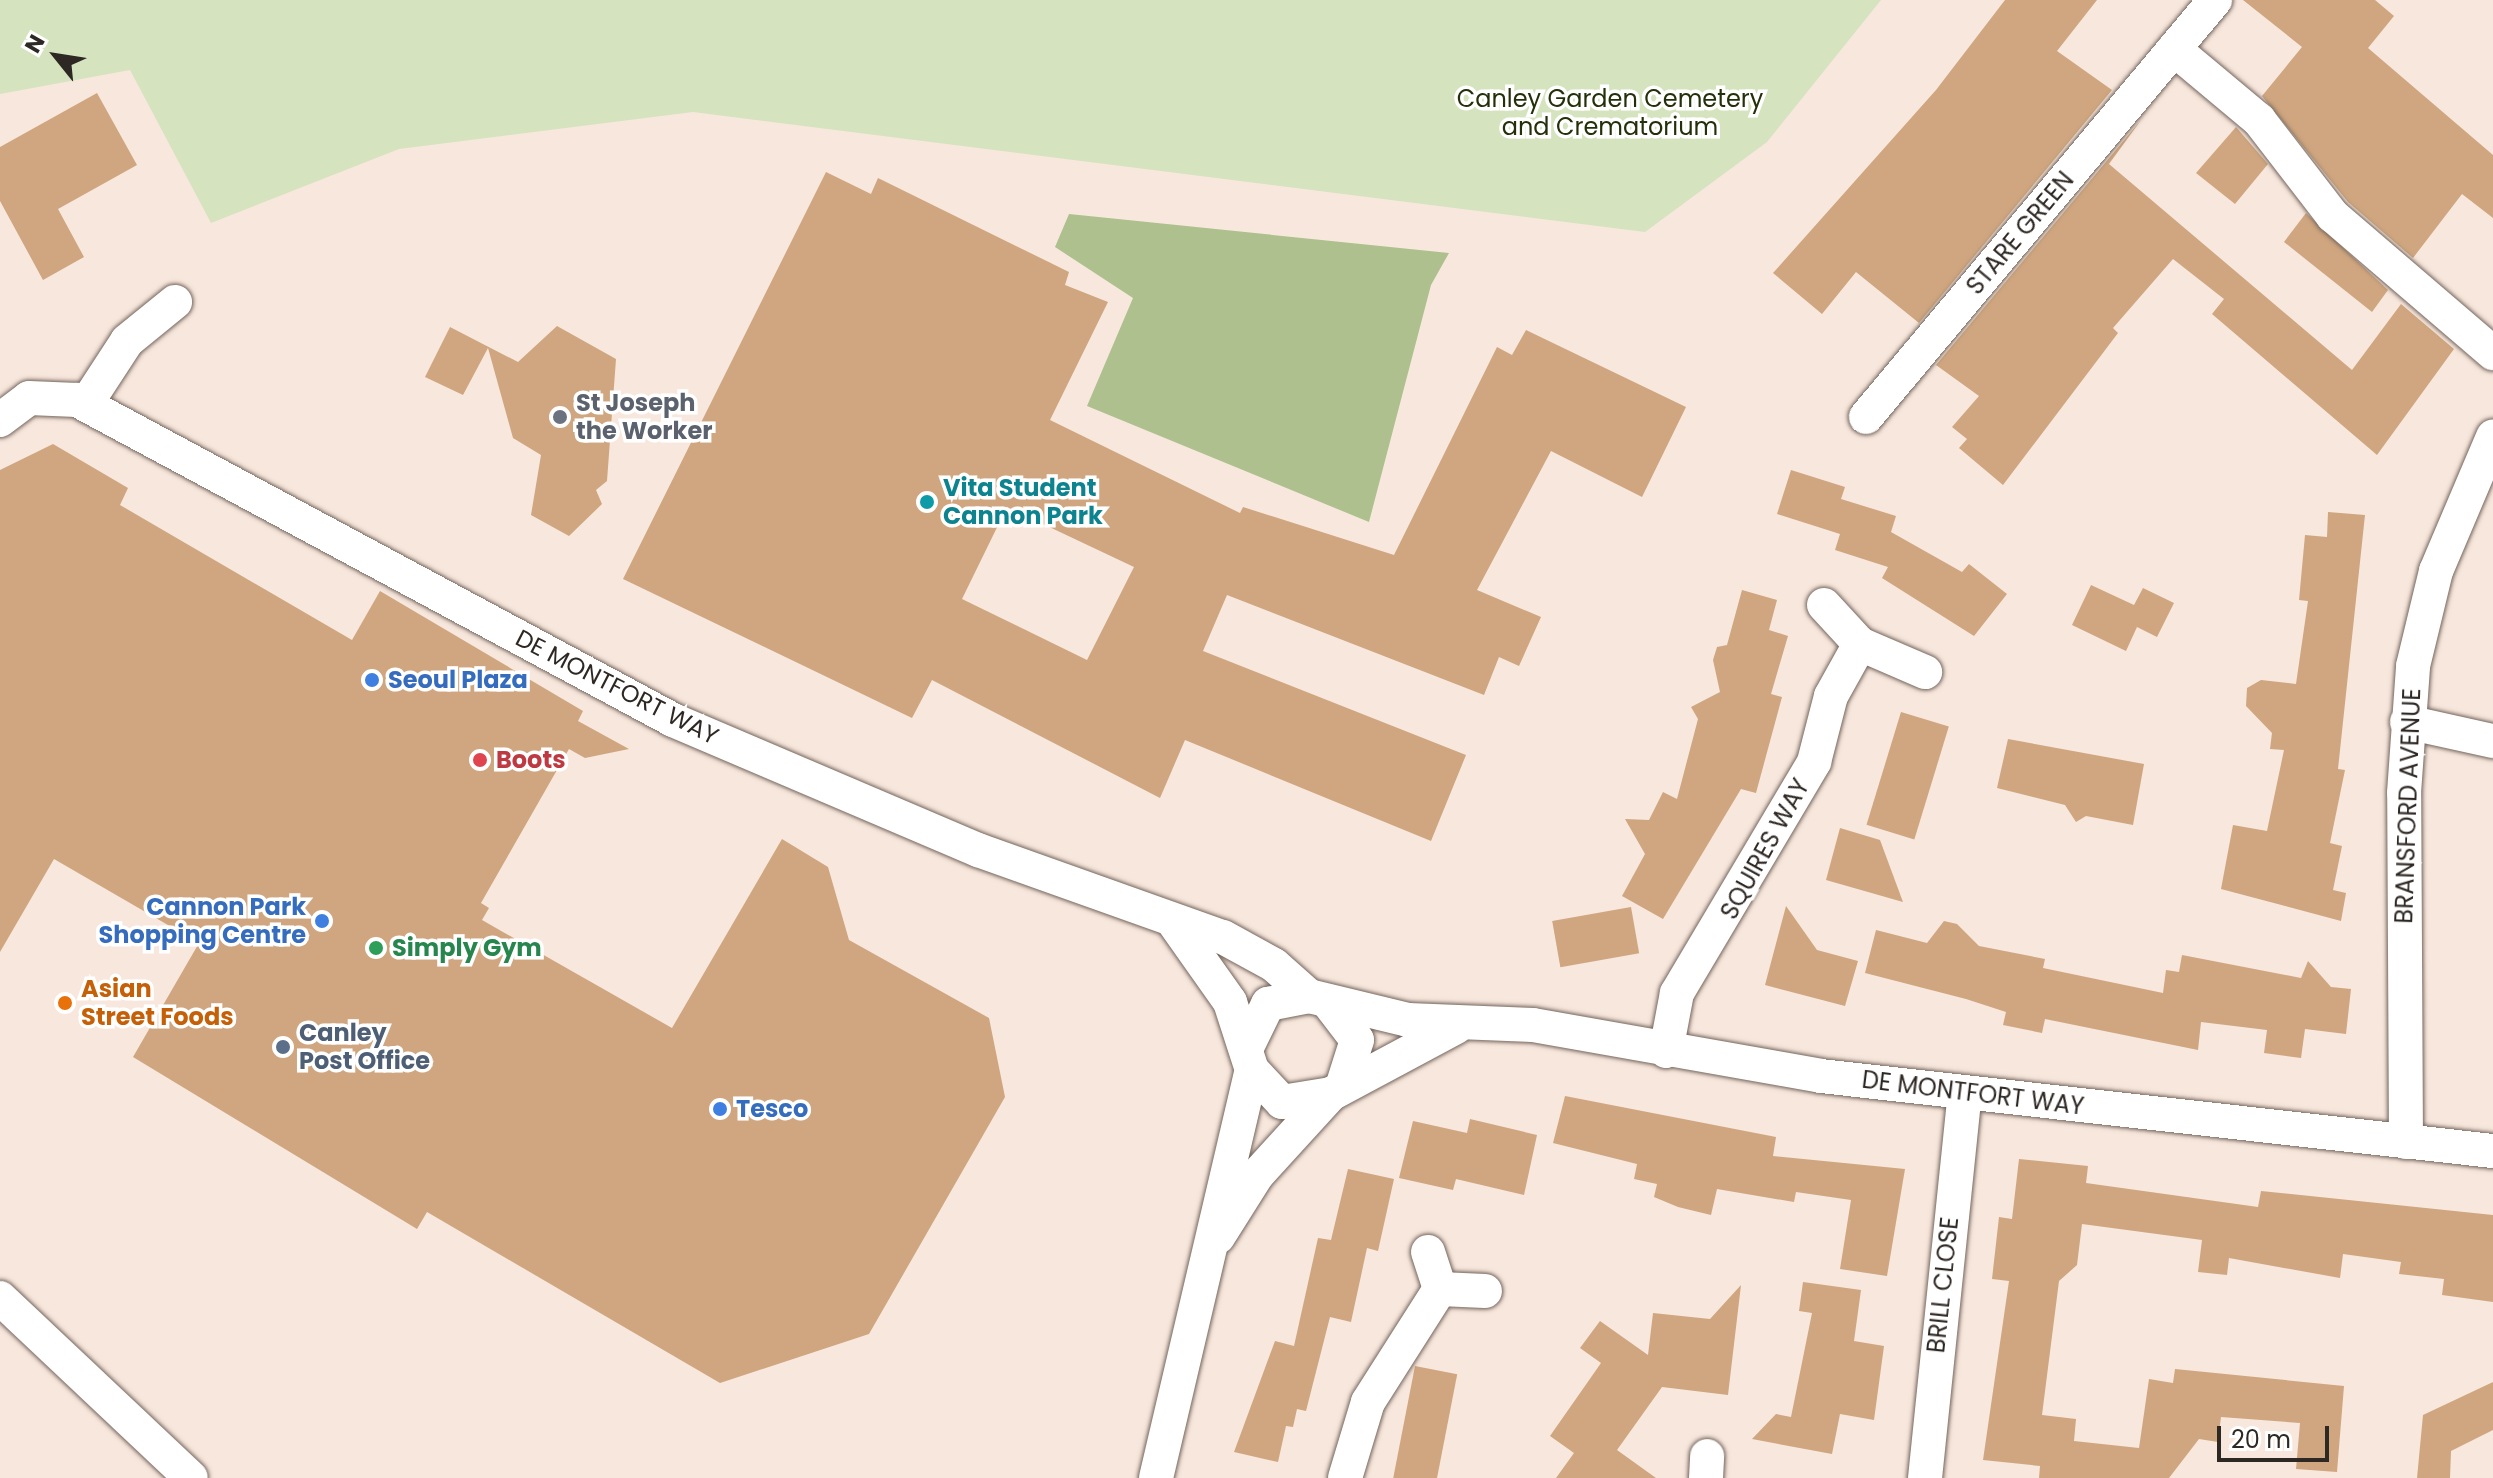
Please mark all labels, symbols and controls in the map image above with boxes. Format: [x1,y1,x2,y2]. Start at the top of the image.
north arrow [16,16,96,96]
text: N [17,29,52,59]
park label: Canley Garden Cemetery and Crematorium [1457,85,1763,141]
street label: STARE GREEN [1960,166,2080,300]
place label: St Joseph the Worker [576,389,712,445]
marker: St Joseph the Worker [551,408,569,426]
place label: Vita Student Cannon Park [943,474,1103,530]
marker: Vita Student Cannon Park [918,493,936,511]
street label: DE MONTFORT WAY [511,623,723,751]
place label: Seoul Plaza [388,666,528,694]
marker: Seoul Plaza [363,671,381,689]
street label: BRANSFORD AVENUE [2389,688,2427,924]
place label: Boots [496,746,566,774]
marker: Boots [471,751,489,769]
street label: SQUIRES WAY [1715,774,1815,924]
place label: Cannon Park Shopping Centre [98,893,306,949]
marker: Cannon Park Shopping Centre [313,912,331,930]
place label: Simply Gym [392,934,542,962]
marker: Simply Gym [367,939,385,957]
place label: Asian Street Foods [81,975,234,1031]
marker: Asian Street Foods [56,994,74,1012]
place label: Canley Post Office [299,1019,430,1075]
marker: Canley Post Office [274,1038,292,1056]
street label: DE MONTFORT WAY [1860,1065,2086,1121]
place label: Tesco [736,1095,808,1123]
marker: Tesco [711,1100,729,1118]
street label: BRILL CLOSE [1922,1216,1964,1354]
scale bar [2221,1410,2333,1460]
text: 20 m [2231,1423,2291,1456]

